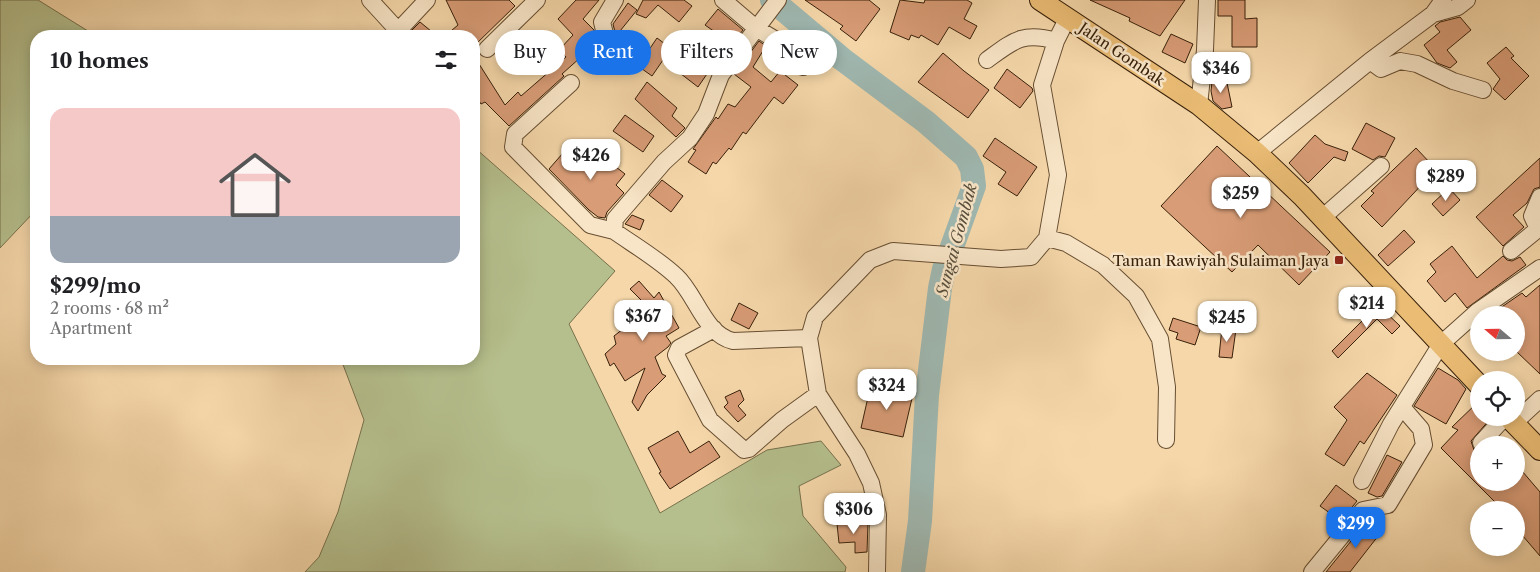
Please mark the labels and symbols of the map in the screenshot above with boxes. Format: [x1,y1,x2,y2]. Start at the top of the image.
street label: Jalan Gombak [1074,17,1170,90]
pin: $346 [1191,52,1251,94]
pin: $426 [561,138,621,181]
pin: $289 [1416,160,1476,202]
pin: $259 [1211,176,1271,219]
water label: Sungai Gombak [931,181,981,300]
place label: Taman Rawiyah Sulaiman Jaya [1113,251,1329,270]
marker: Taman Rawiyah Sulaiman Jaya [1333,254,1345,266]
pin: $214 [1337,286,1397,329]
pin: $367 [613,300,673,342]
pin: $245 [1197,300,1257,343]
north arrow [1470,306,1525,361]
pin: $324 [857,368,917,411]
pin: $306 [824,492,884,535]
pin: $299 [1326,506,1386,549]

